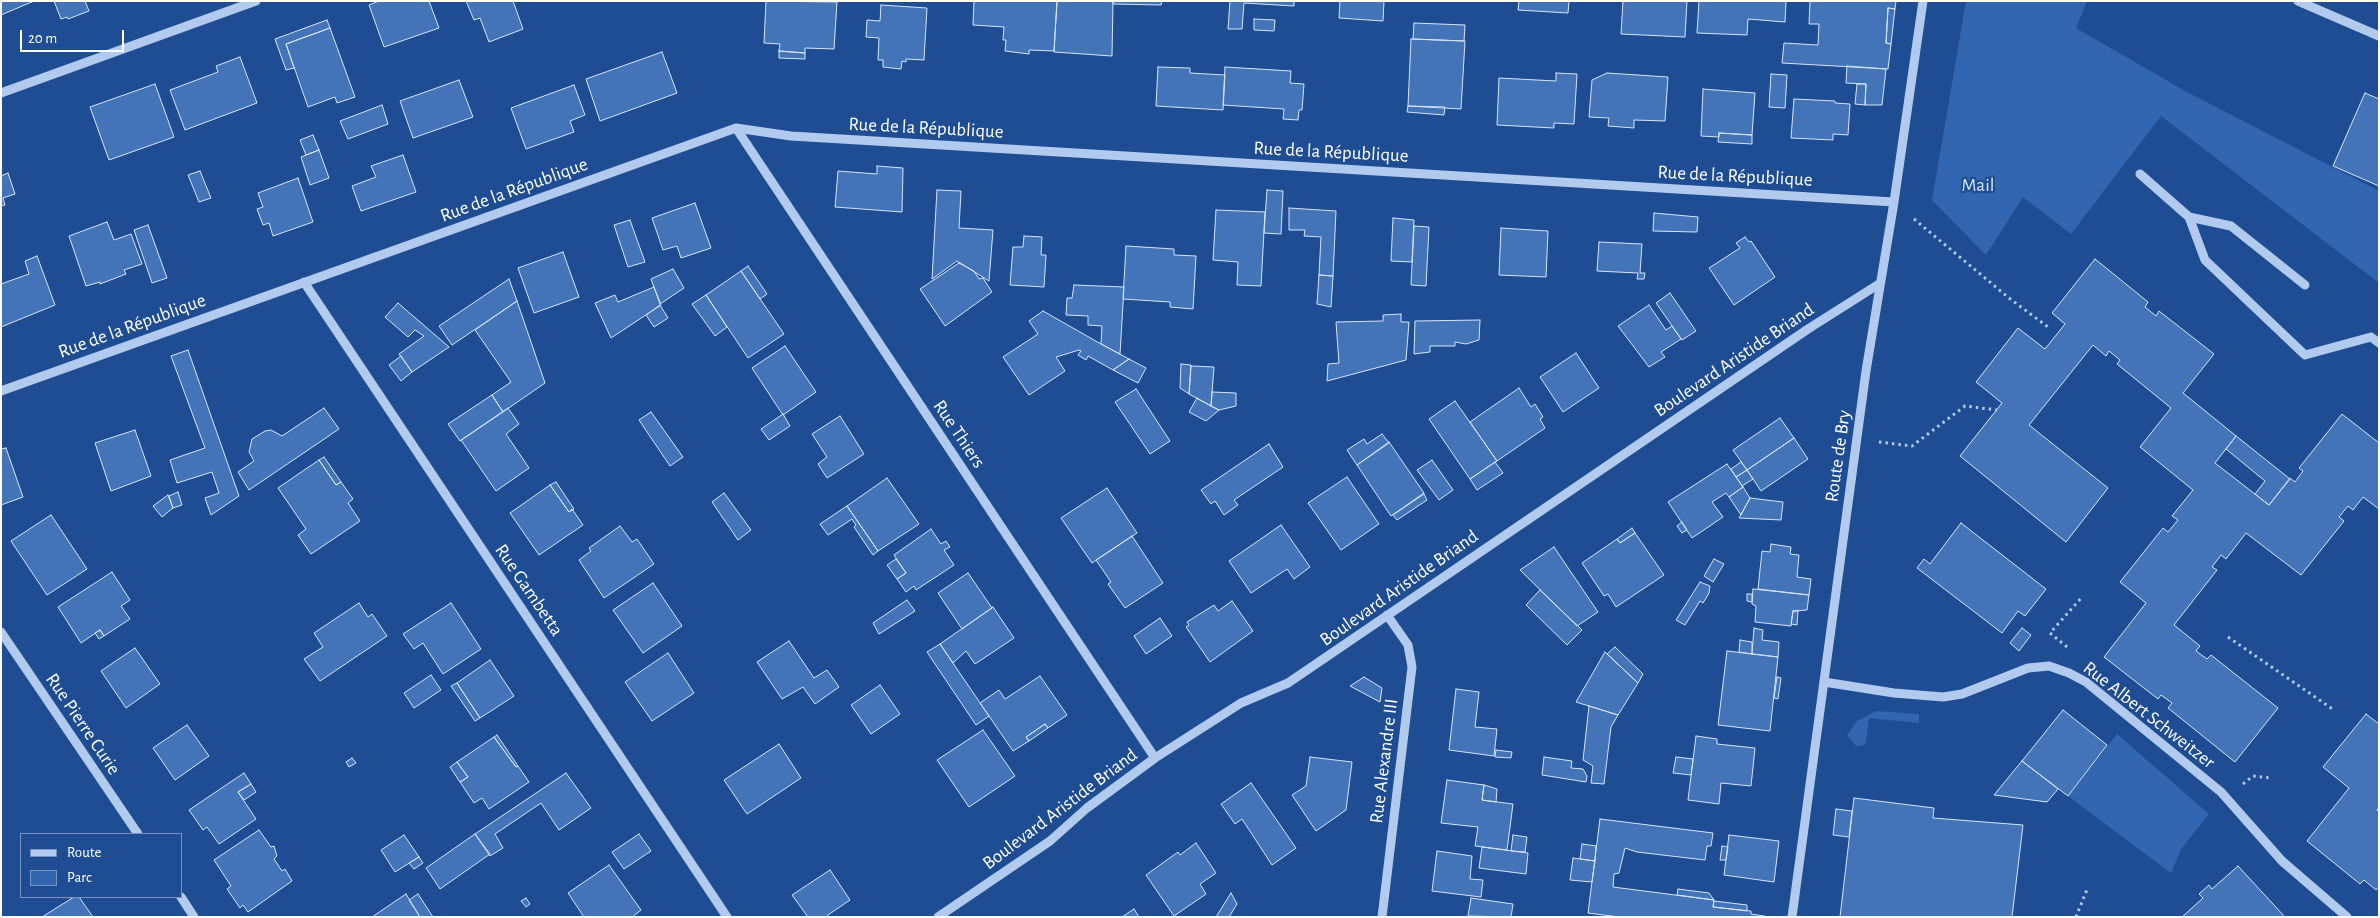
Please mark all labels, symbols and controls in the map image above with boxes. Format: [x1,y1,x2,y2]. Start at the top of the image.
scale bar [22,20,126,52]
text: 20 m [28,31,57,46]
street label: Rue de la République [848,113,1004,143]
street label: Rue de la République [1253,137,1409,167]
street label: Rue de la République [437,153,591,227]
street label: Rue de la République [1657,161,1813,191]
park label: Mail [1962,174,1994,196]
street label: Rue de la République [55,289,209,363]
street label: Boulevard Aristide Briand [1650,298,1818,422]
street label: Rue Thiers [928,396,990,472]
street label: Route de Bry [1820,408,1856,504]
street label: Boulevard Aristide Briand [1316,525,1482,651]
street label: Rue Gambetta [490,540,568,640]
street label: Rue Albert Schweitzer [2079,656,2219,774]
street label: Rue Pierre Curie [41,669,125,779]
street label: Rue Alexandre III [1365,697,1403,825]
street label: Boulevard Aristide Briand [978,743,1142,875]
legend [20,833,182,898]
text: Route [67,845,101,860]
text: Parc [67,870,92,885]

